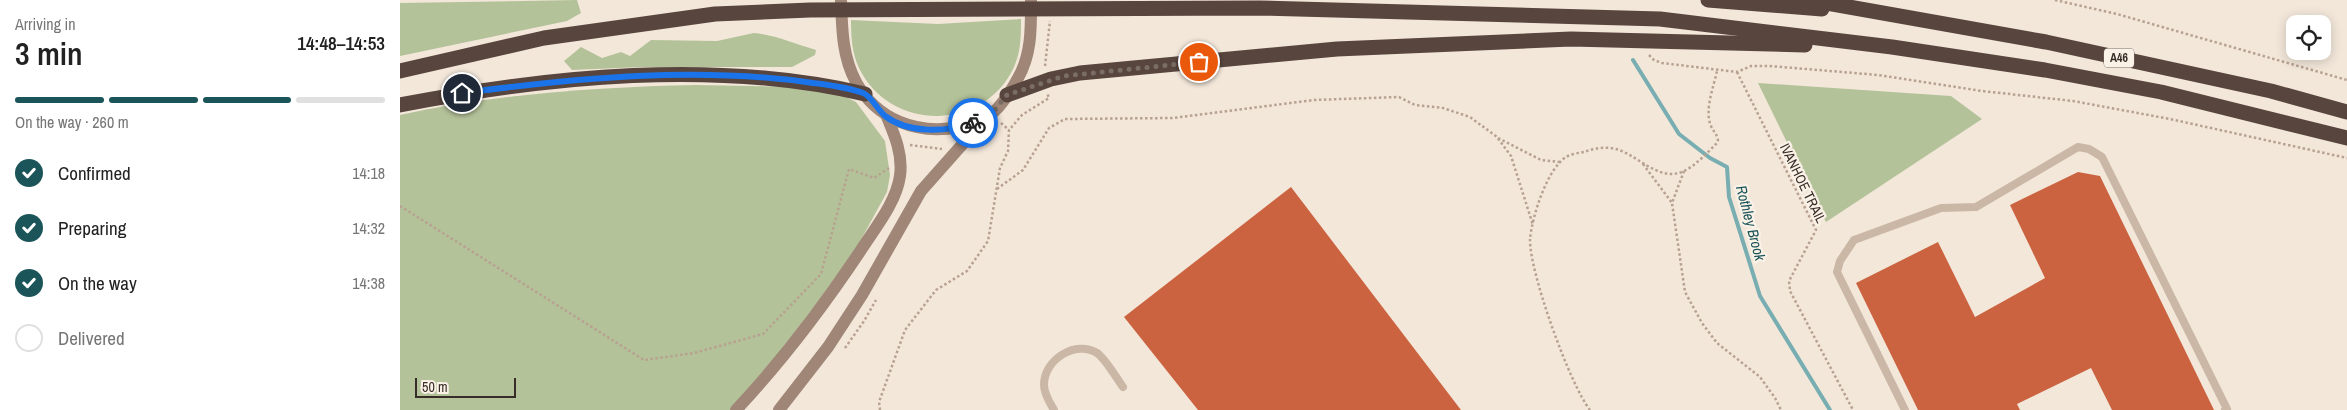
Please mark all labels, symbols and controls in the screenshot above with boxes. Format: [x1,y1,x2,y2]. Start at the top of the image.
text: Arriving in [15,13,76,35]
map controls [2286,15,2331,60]
button: locate [2286,15,2331,60]
text: 14:48–14:53 [297,30,385,56]
text: 3 min [15,32,83,75]
pin [1178,41,1220,83]
icon: bag [1185,48,1213,76]
road number: A46 [2104,48,2134,68]
pin [441,72,483,114]
icon: home [448,79,476,107]
courier [948,98,998,148]
icon: bike [959,109,987,137]
text: On the way · 260 m [15,111,129,133]
street label: IVANHOE TRAIL [1776,140,1830,226]
icon: check [15,159,43,187]
text: Confirmed [58,160,131,186]
text: 14:18 [352,162,385,184]
water label: Rothley Brook [1731,183,1771,264]
icon: check [15,214,43,242]
text: Preparing [58,215,126,241]
text: 14:32 [352,217,385,239]
icon: check [15,269,43,297]
text: On the way [58,270,137,296]
text: 14:38 [352,272,385,294]
text: Delivered [58,325,125,351]
scale bar [415,375,516,398]
text: 50 m [422,378,448,396]

